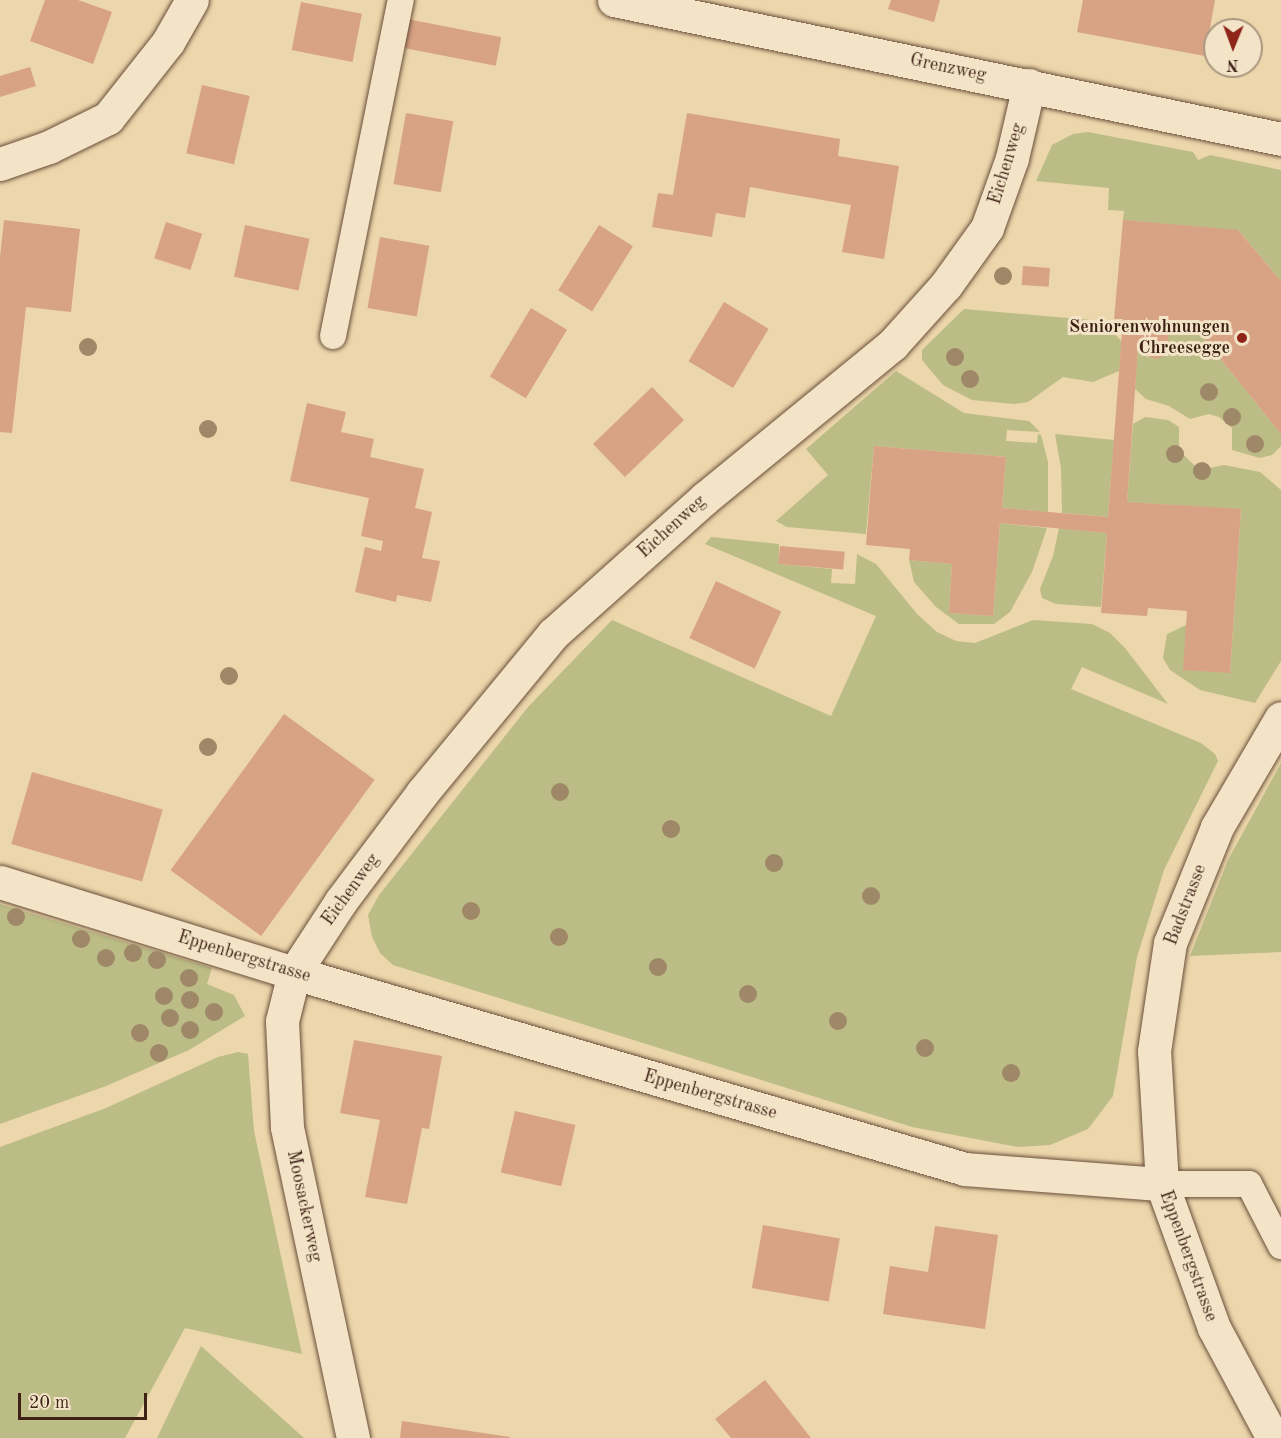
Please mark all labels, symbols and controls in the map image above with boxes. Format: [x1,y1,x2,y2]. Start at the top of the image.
north arrow [1203,18,1263,78]
street label: Grenzweg [908,49,988,87]
text: N [1226,56,1239,72]
street label: Eichenweg [984,121,1030,207]
place label: Seniorenwohnungen Chreesegge [1069,317,1230,360]
marker: Seniorenwohnungen Chreesegge [1235,331,1249,345]
street label: Eichenweg [634,491,710,563]
street label: Eichenweg [318,850,384,930]
street label: Badstrasse [1161,861,1211,949]
street label: Eppenbergstrasse [175,927,313,987]
street label: Eppenbergstrasse [641,1066,779,1124]
street label: Moosackerweg [282,1148,326,1264]
street label: Eppenbergstrasse [1154,1187,1222,1325]
scale bar [21,1381,150,1419]
text: 20 m [29,1394,69,1412]

